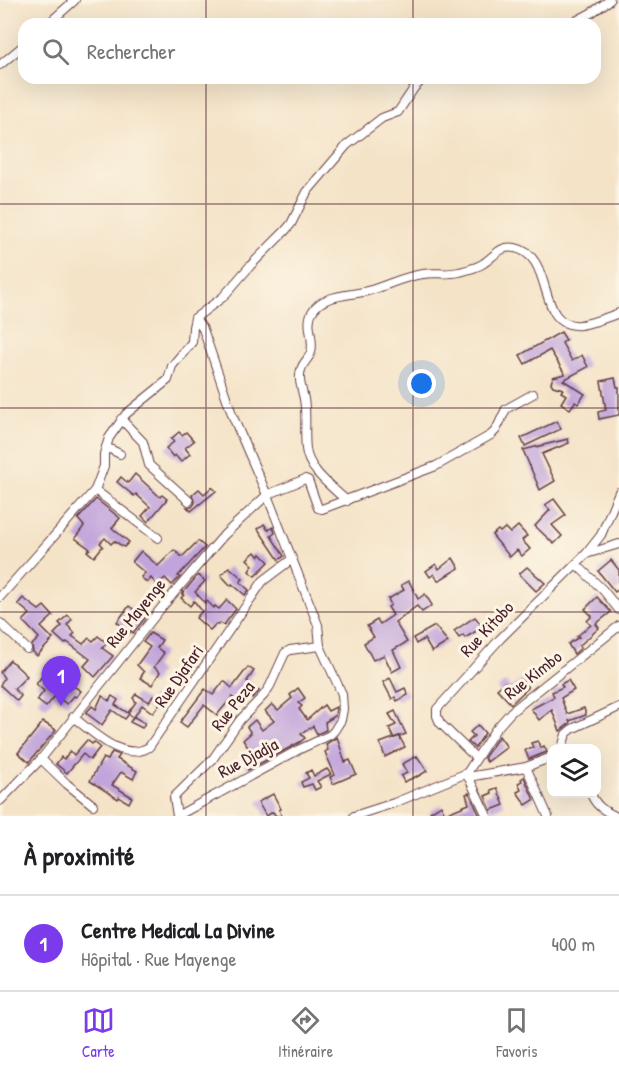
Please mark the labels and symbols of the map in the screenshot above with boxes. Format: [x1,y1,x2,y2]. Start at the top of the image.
your location [407,369,436,398]
street label: Rue Mayenge [100,573,171,653]
street label: Rue Kitobo [454,595,519,662]
street label: Rue Djafari [148,639,209,712]
street label: Rue Kimbo [499,644,567,705]
pin: 1 [42,656,80,706]
street label: Rue Peza [205,675,260,736]
street label: Rue Djadja [213,731,282,784]

